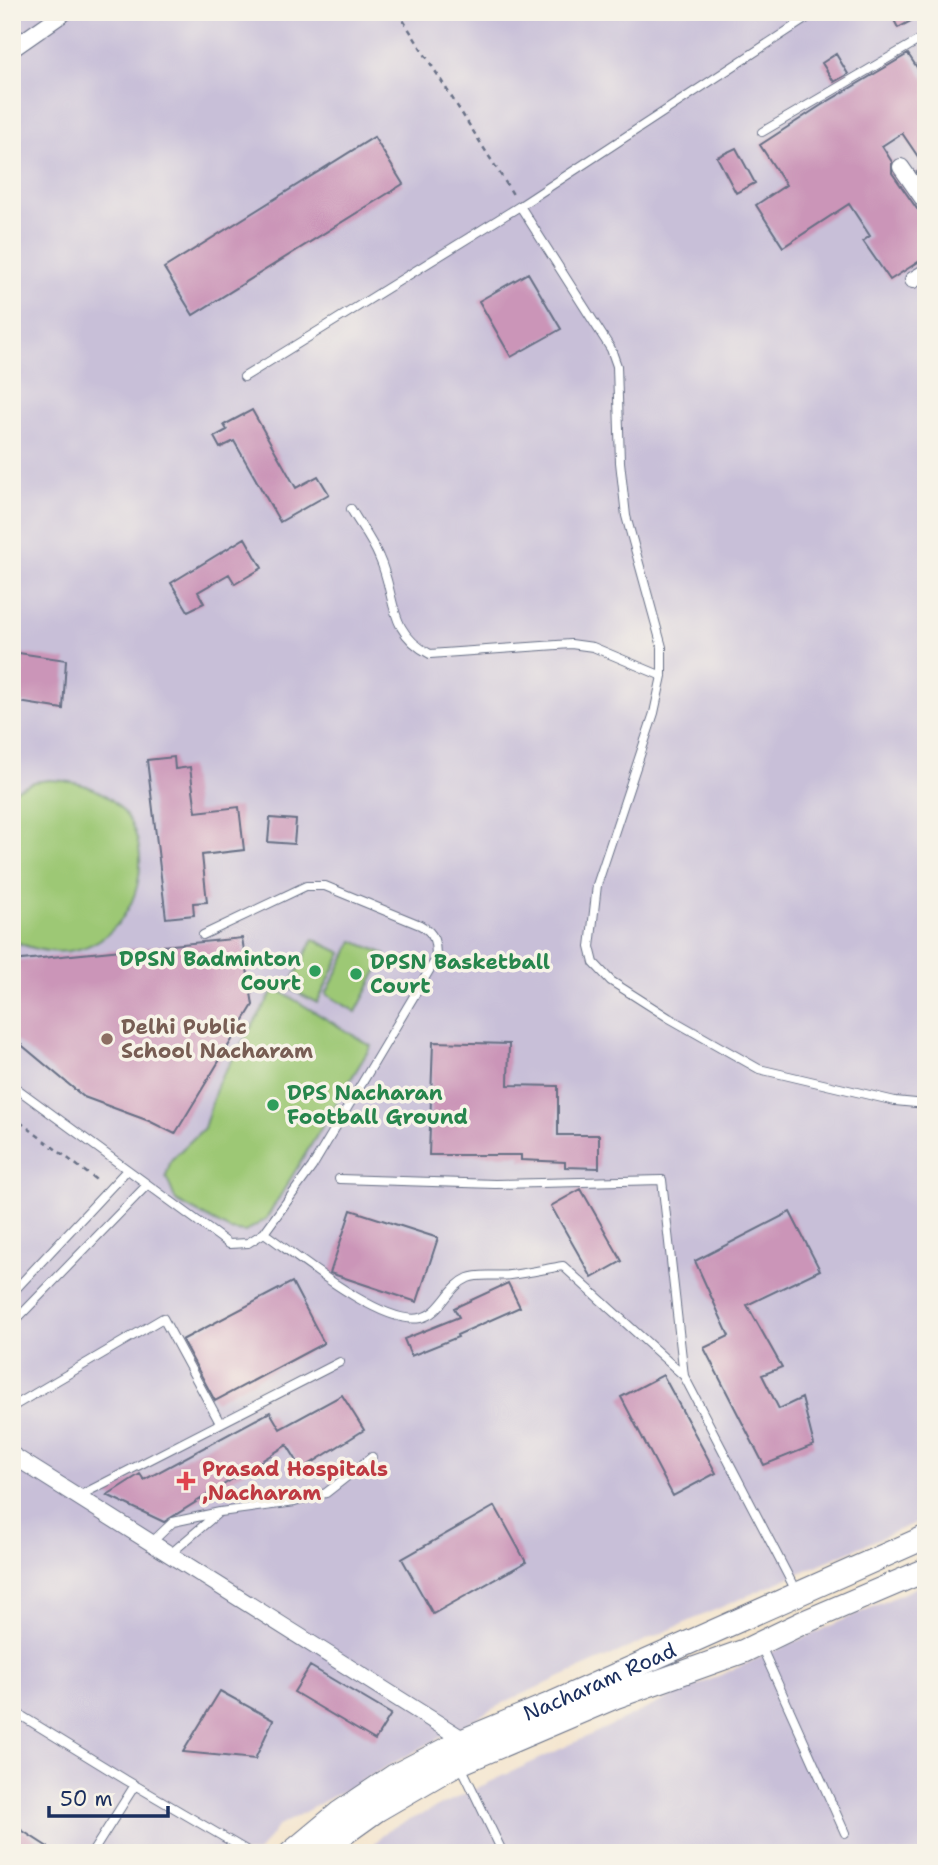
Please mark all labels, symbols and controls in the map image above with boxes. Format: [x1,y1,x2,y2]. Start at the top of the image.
place label: DPSN Badminton Court [119,945,301,997]
place label: DPSN Basketball Court [370,948,550,1000]
marker: DPSN Badminton Court [307,963,323,979]
marker: DPSN Basketball Court [348,966,364,982]
place label: Delhi Public School Nacharam [121,1013,313,1065]
marker: Delhi Public School Nacharam [99,1031,115,1047]
place label: DPS Nacharan Football Ground [287,1079,468,1131]
marker: DPS Nacharan Football Ground [265,1097,281,1113]
place label: Prasad Hospitals ,Nacharam [202,1455,388,1507]
marker: Prasad Hospitals ,Nacharam [176,1471,196,1491]
street label: Nacharam Road [519,1636,680,1728]
scale bar [49,1774,168,1818]
text: 50 m [60,1785,113,1813]

